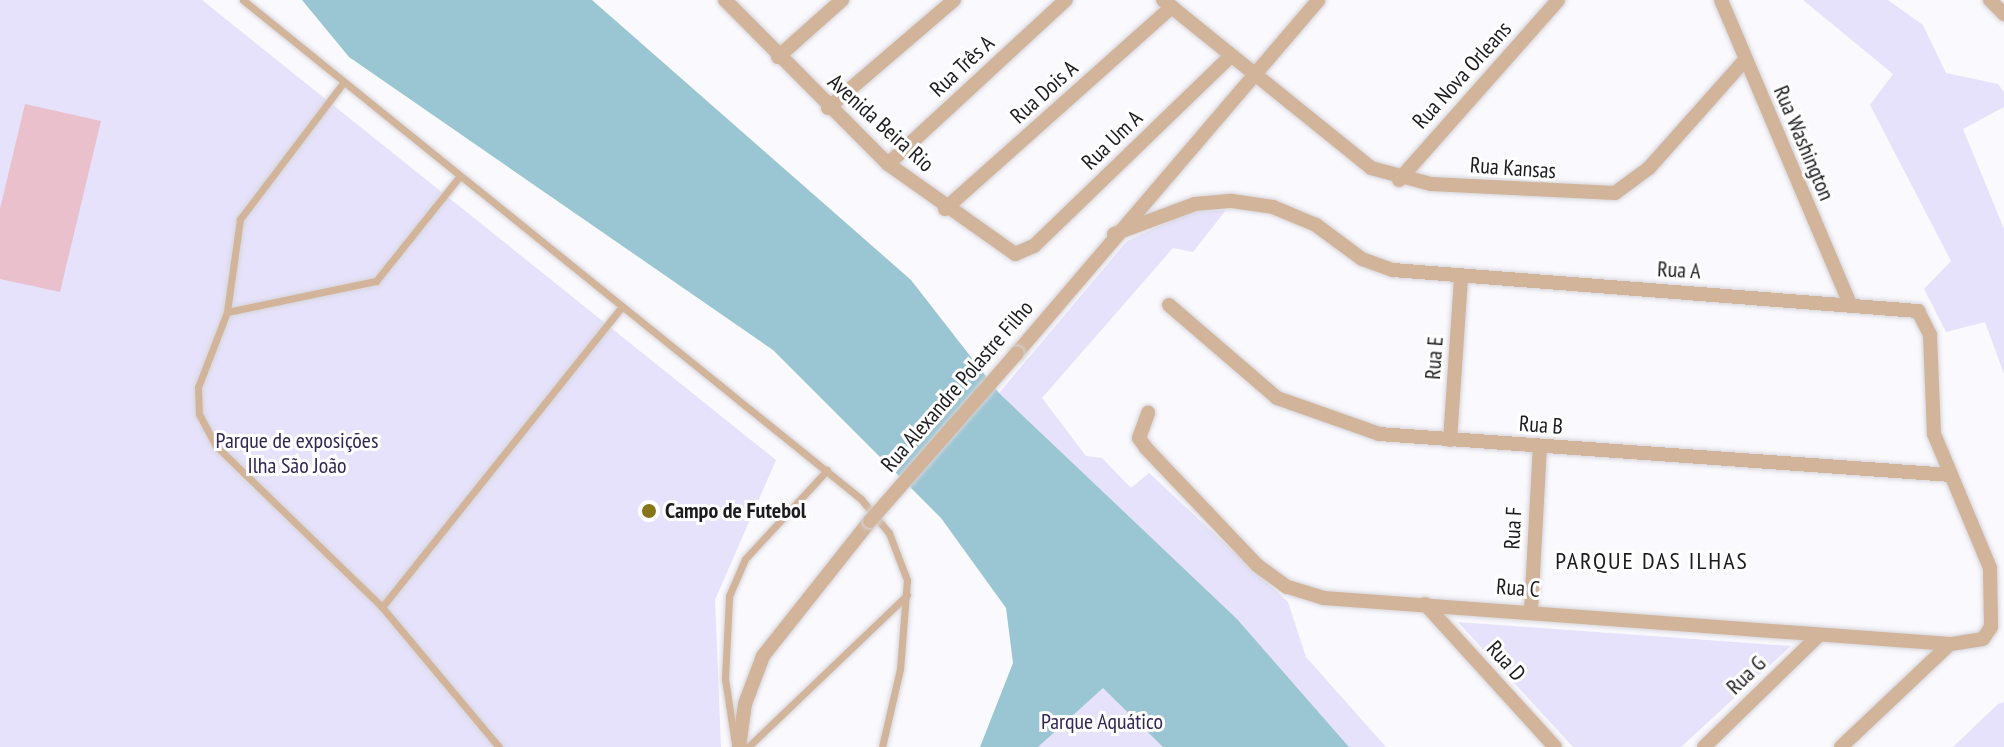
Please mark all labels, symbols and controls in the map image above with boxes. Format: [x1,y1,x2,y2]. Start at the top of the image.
street label: Rua Nova Orleans [1407,16,1517,134]
street label: Rua Três A [924,29,1000,103]
street label: Rua Dois A [1005,55,1083,129]
street label: Avenida Beira Rio [823,69,939,177]
street label: Rua Washington [1768,81,1840,205]
street label: Rua Um A [1076,105,1148,175]
street label: Rua Kansas [1469,152,1557,184]
street label: Rua A [1656,256,1702,284]
street label: Rua Alexandre Polastre Filho [875,295,1039,477]
street label: Rua E [1419,336,1449,380]
street label: Rua B [1518,410,1564,440]
park label: Parque de exposições Ilha São João [216,427,378,478]
place label: Campo de Futebol [665,498,806,524]
marker: Campo de Futebol [640,502,658,520]
street label: Rua F [1499,506,1527,550]
district label: PARQUE DAS ILHAS [1555,547,1749,575]
street label: Rua C [1495,573,1541,603]
street label: Rua D [1481,635,1531,687]
street label: Rua G [1721,650,1771,700]
park label: Parque Aquático [1041,709,1163,735]

